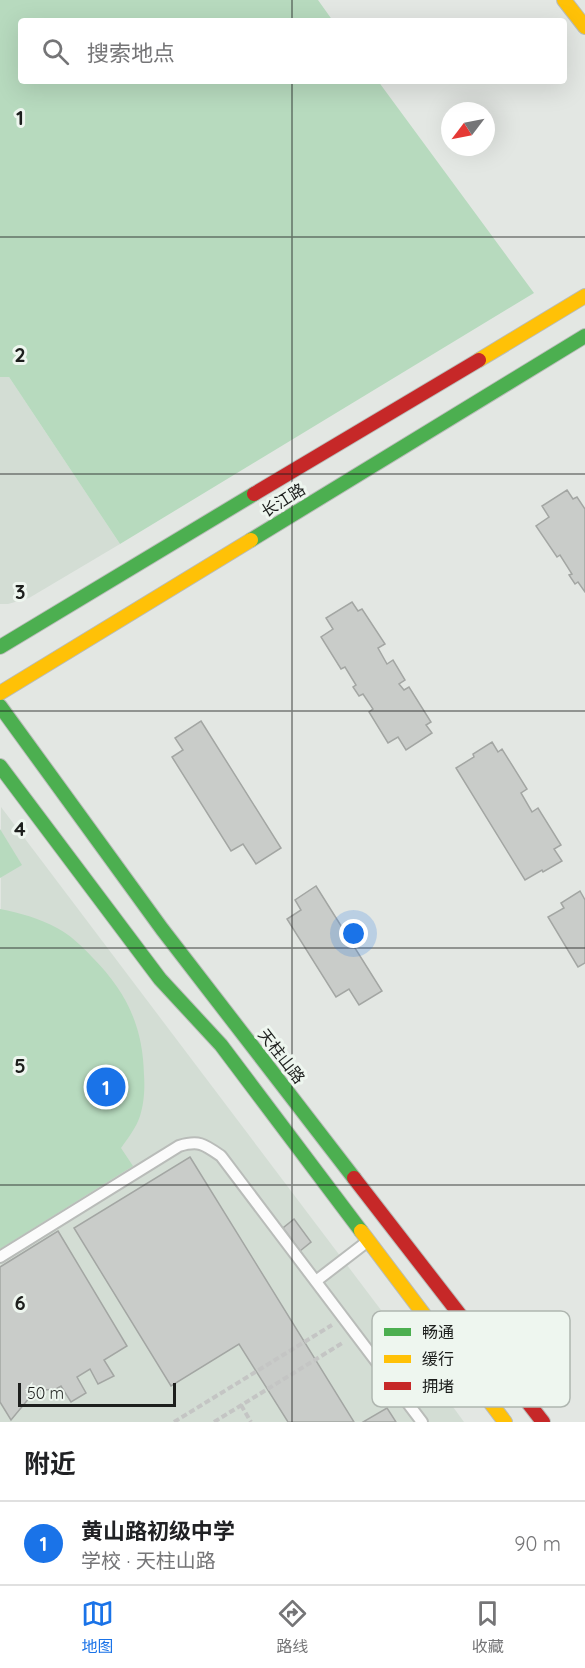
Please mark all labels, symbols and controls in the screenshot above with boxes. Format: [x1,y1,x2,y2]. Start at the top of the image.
search box [18,18,567,84]
icon: search [39,35,72,68]
text: 搜索地点 [87,39,175,67]
north arrow [441,102,495,156]
text: 1 [16,105,24,130]
text: 2 [14,342,26,367]
street label: 长江路 [257,479,309,521]
text: 3 [15,579,25,604]
text: 4 [14,816,26,841]
your location [339,919,368,948]
street label: 天柱山路 [254,1025,310,1087]
text: 5 [14,1053,26,1078]
pin: 1 [86,1064,126,1110]
text: 6 [14,1290,26,1315]
legend [372,1311,570,1407]
text: 畅通 [422,1322,454,1342]
text: 缓行 [422,1349,454,1369]
text: 拥堵 [422,1376,454,1396]
scale bar [18,1380,176,1408]
text: 50 m [27,1383,64,1403]
text: 附近 [24,1447,76,1480]
text: 黄山路初级中学 [81,1517,235,1545]
text: 1 [40,1531,47,1556]
text: 90 m [514,1531,561,1556]
text: 学校 · 天柱山路 [81,1548,216,1573]
tab: 地图 [81,1597,114,1657]
tab: 路线 [276,1597,309,1657]
tab: 收藏 [471,1597,504,1657]

